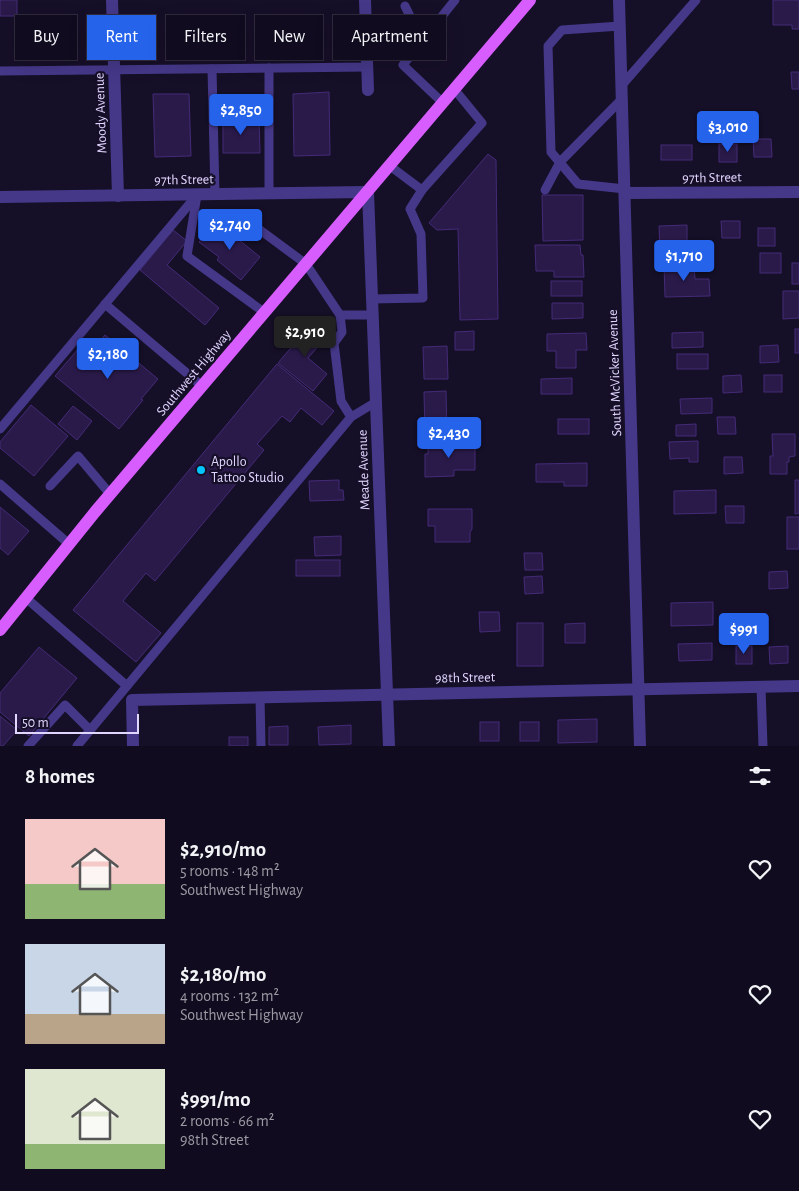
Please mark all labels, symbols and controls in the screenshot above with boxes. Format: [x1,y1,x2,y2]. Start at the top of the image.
chip: Buy [15,15,77,60]
chip: Rent [87,15,156,60]
chip: Filters [166,15,245,60]
chip: New [255,15,323,60]
chip: Apartment [333,15,446,60]
street label: Moody Avenue [93,72,109,154]
pin: $2,850 [200,94,282,136]
text: $2,850 [220,102,262,118]
pin: $3,010 [687,110,769,153]
text: $3,010 [708,119,748,135]
street label: 97th Street [682,170,742,186]
street label: 97th Street [154,172,214,188]
pin: $2,740 [189,208,271,251]
text: $2,740 [209,217,251,233]
pin: $1,710 [643,240,725,282]
text: $1,710 [665,248,703,264]
street label: South McVicker Avenue [606,309,624,437]
pin: $2,910 [264,316,346,358]
text: $2,910 [285,324,325,340]
street label: Southwest Highway [154,327,234,419]
pin: $2,180 [67,338,149,380]
text: $2,180 [88,346,128,362]
pin: $2,430 [408,416,490,459]
text: $2,430 [428,425,470,441]
street label: Meade Avenue [356,430,372,510]
place label: Apollo Tattoo Studio [211,455,284,485]
marker: Apollo Tattoo Studio [195,464,207,476]
pin: $991 [714,612,774,655]
text: $991 [730,621,758,637]
street label: 98th Street [435,670,496,686]
scale bar [15,711,139,734]
text: 50 m [22,716,49,730]
icon: filters [746,762,774,790]
text: 8 homes [25,766,95,787]
icon: home [65,839,125,899]
text: $2,910/mo [180,839,266,860]
icon: heart [746,855,774,883]
text: 5 rooms · 148 m² [180,863,280,879]
text: Southwest Highway [180,882,303,898]
icon: home [65,964,125,1024]
text: $2,180/mo [180,964,266,985]
icon: heart [746,980,774,1008]
text: 4 rooms · 132 m² [180,988,279,1004]
text: Southwest Highway [180,1007,303,1023]
icon: home [65,1089,125,1149]
text: $991/mo [180,1089,251,1110]
icon: heart [746,1105,774,1133]
text: 2 rooms · 66 m² [180,1113,274,1129]
text: 98th Street [180,1132,249,1148]

